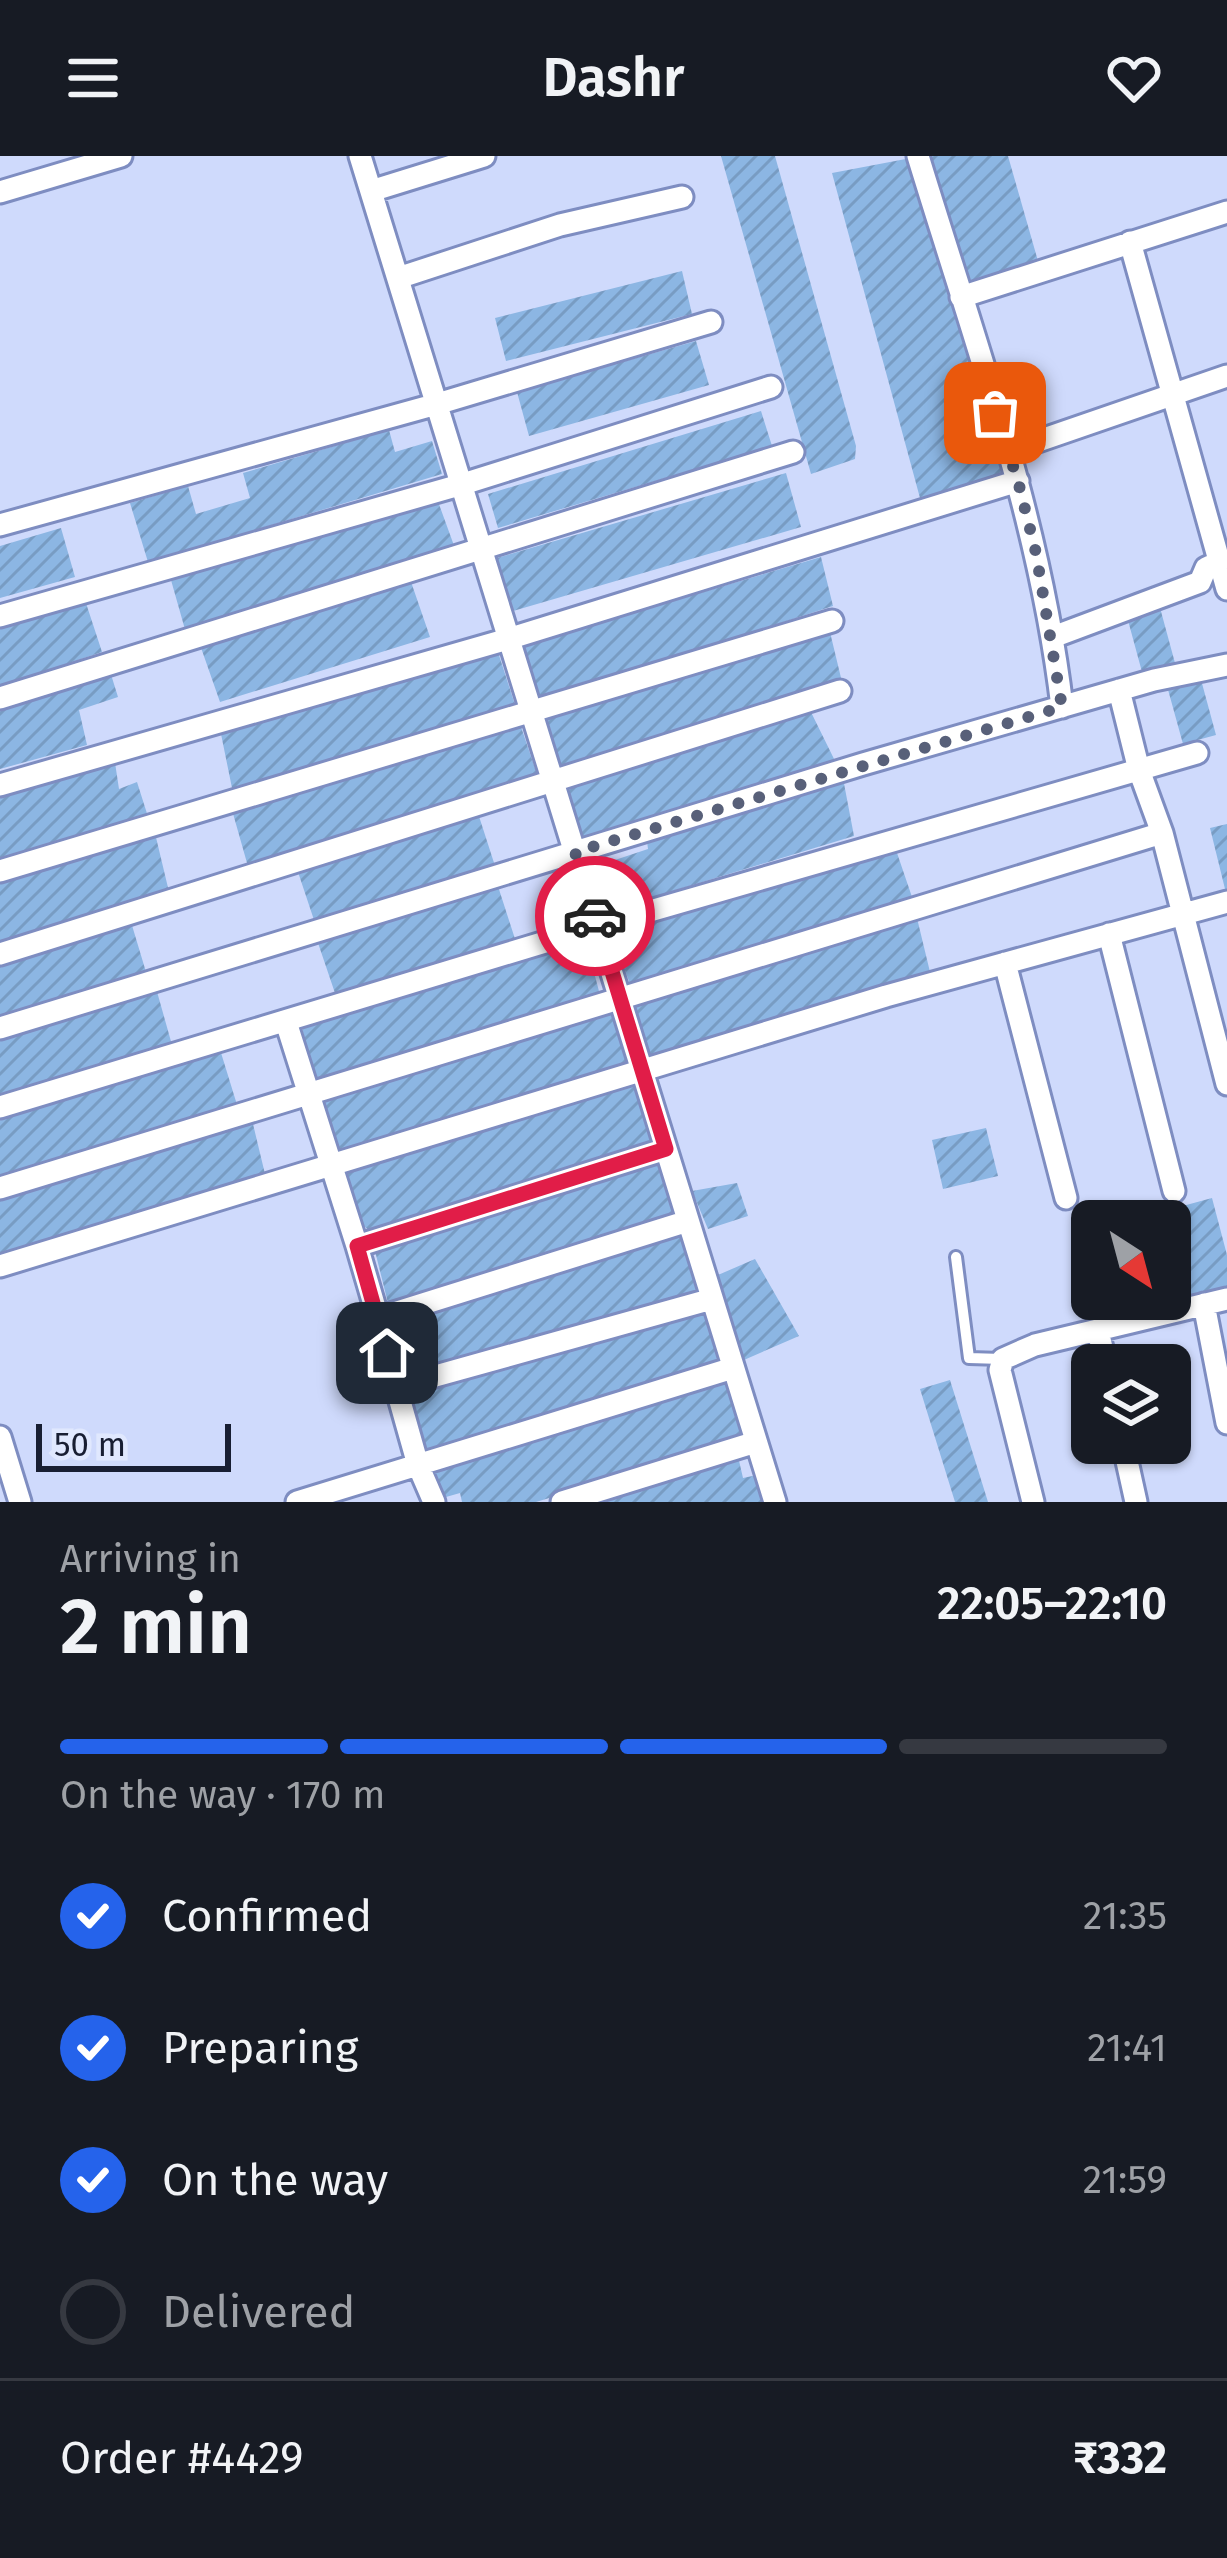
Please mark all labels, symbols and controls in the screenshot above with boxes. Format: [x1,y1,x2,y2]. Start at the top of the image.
icon: menu [60,45,126,111]
icon: heart [1101,45,1167,111]
text: Dashr [542,46,685,110]
pin [944,362,1046,464]
icon: bag [962,380,1028,446]
courier [535,856,655,976]
icon: car [562,883,628,949]
north arrow [1071,1200,1191,1320]
map controls [1071,1200,1191,1464]
pin [336,1302,438,1404]
icon: home [354,1320,420,1386]
button: layers [1071,1344,1191,1464]
scale bar [36,1418,231,1471]
text: 50 m [54,1425,126,1465]
text: Arriving in [60,1536,241,1582]
text: 22:05–22:10 [937,1577,1167,1631]
text: 2 min [60,1580,252,1674]
text: On the way · 170 m [60,1772,385,1818]
icon: check [60,1883,126,1949]
text: Confirmed [162,1889,372,1943]
text: 21:35 [1083,1893,1167,1939]
icon: check [60,2015,126,2081]
text: Preparing [162,2021,358,2075]
text: 21:41 [1087,2025,1167,2071]
icon: check [60,2147,126,2213]
text: On the way [162,2153,388,2207]
text: 21:59 [1083,2157,1167,2203]
text: Delivered [162,2285,355,2339]
text: Order #4429 [60,2431,304,2485]
text: ₹332 [1073,2431,1167,2485]

